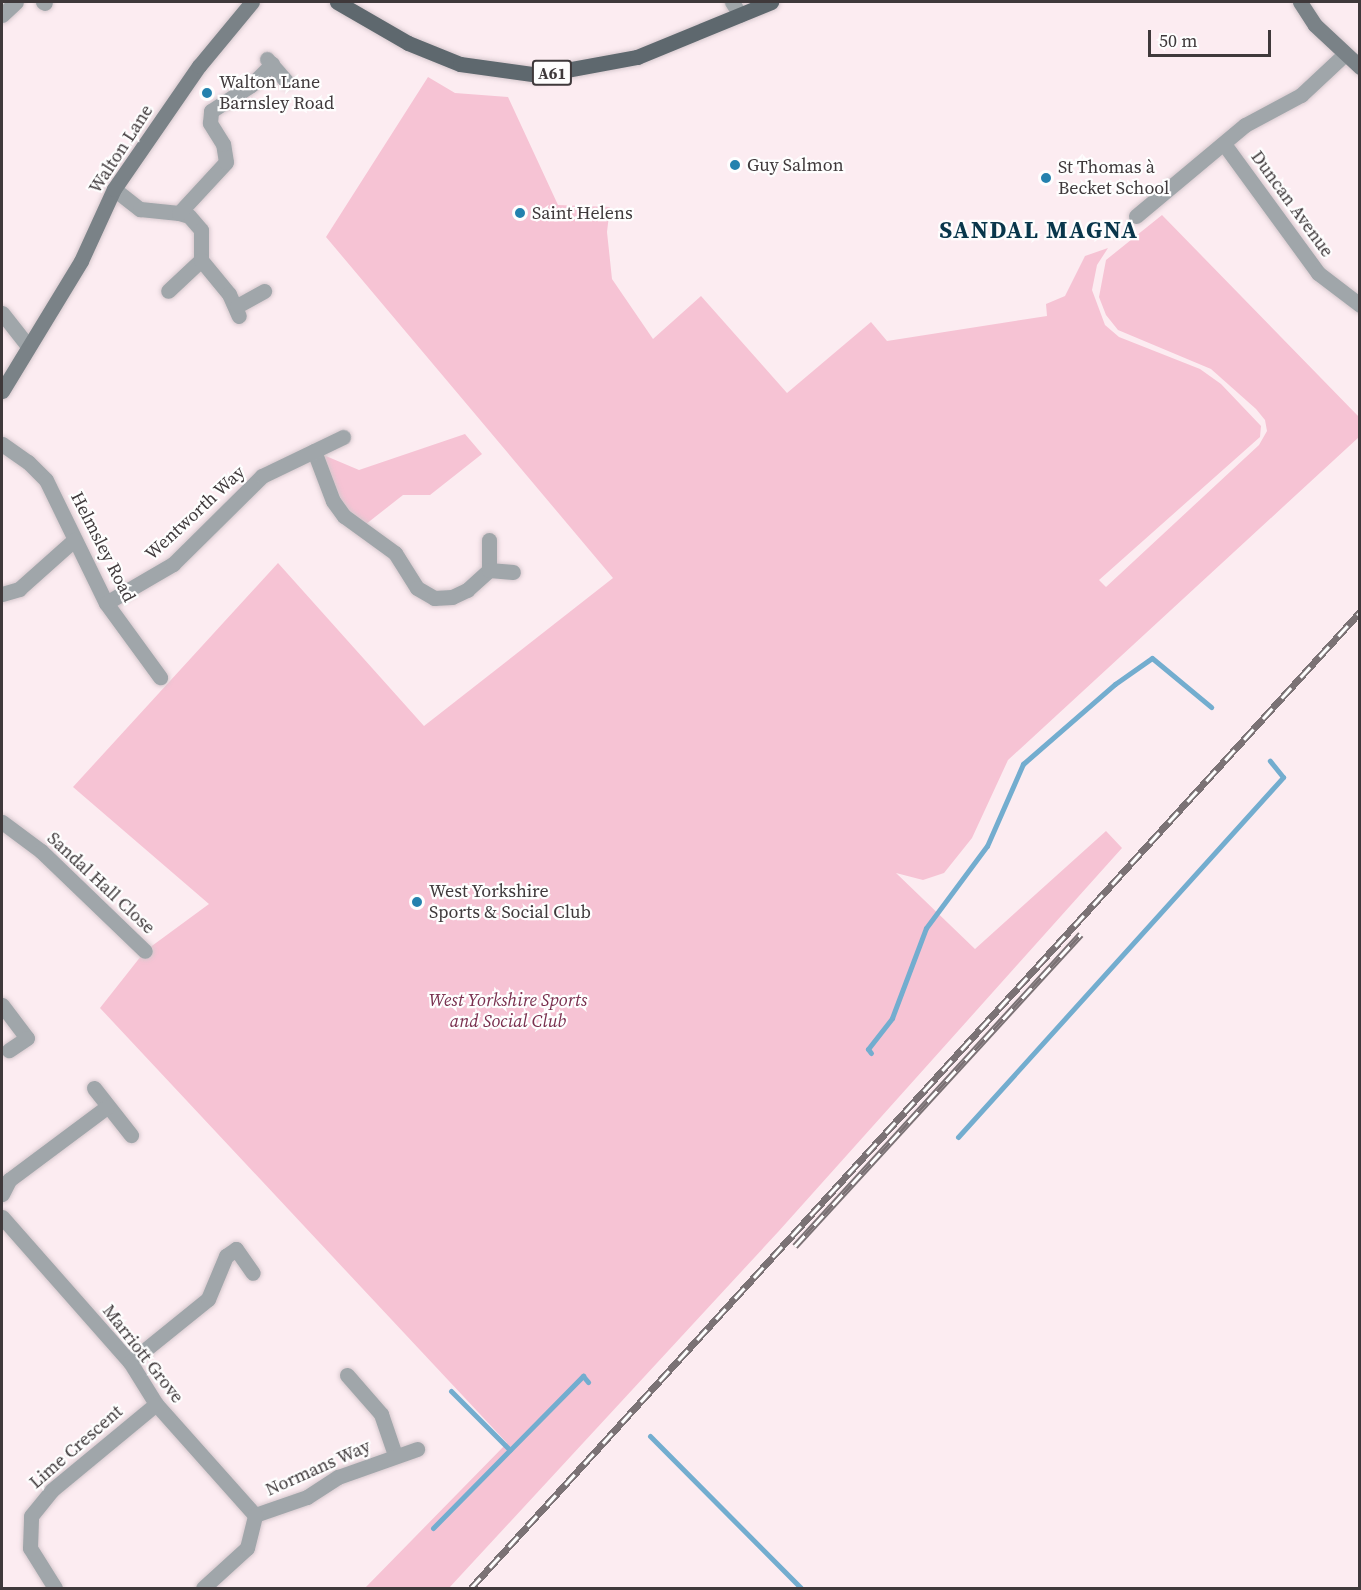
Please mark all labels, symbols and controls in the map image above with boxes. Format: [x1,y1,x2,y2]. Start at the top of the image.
scale bar [1151,18,1274,56]
text: 50 m [1159,28,1197,53]
road number: A61 [531,60,573,86]
place label: Walton Lane Barnsley Road [219,72,334,115]
marker: Walton Lane Barnsley Road [200,86,214,100]
street label: Walton Lane [84,101,158,197]
street label: Duncan Avenue [1246,147,1338,261]
place label: Guy Salmon [747,154,844,176]
place label: St Thomas à Becket School [1058,157,1169,200]
marker: Guy Salmon [728,158,742,172]
marker: St Thomas à Becket School [1039,171,1053,185]
place label: Saint Helens [532,202,633,224]
marker: Saint Helens [513,206,527,220]
district label: SANDAL MAGNA [939,216,1139,244]
street label: Wentworth Way [141,461,249,565]
street label: Helmsley Road [66,488,140,606]
street label: Sandal Hall Close [43,828,159,938]
place label: West Yorkshire Sports & Social Club [429,881,591,924]
marker: West Yorkshire Sports & Social Club [410,895,424,909]
park label: West Yorkshire Sports and Social Club [429,990,587,1032]
street label: Marriott Grove [98,1301,188,1407]
street label: Lime Crescent [25,1401,127,1493]
street label: Normans Way [262,1435,374,1501]

